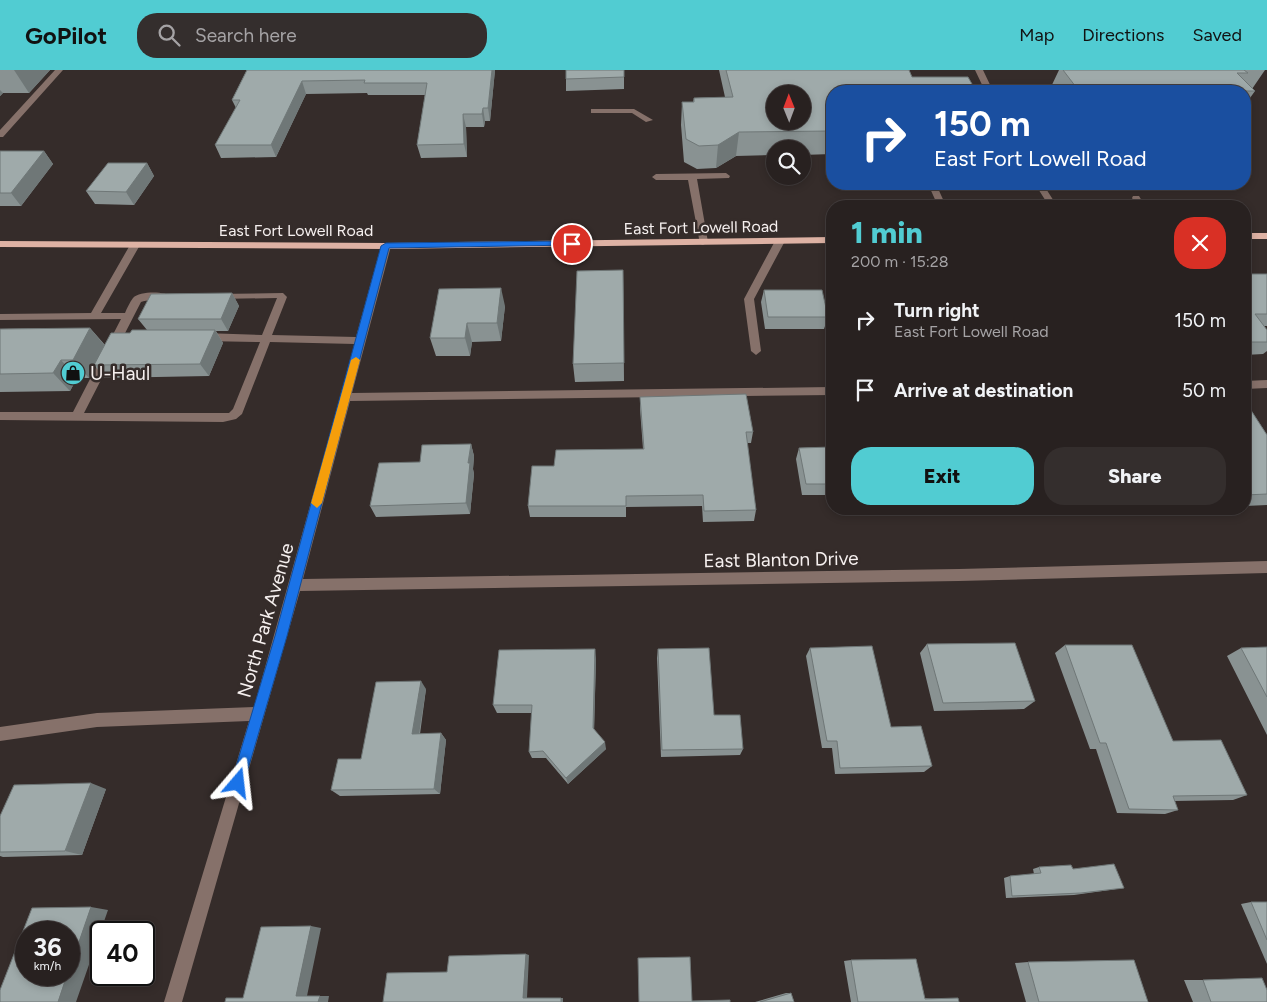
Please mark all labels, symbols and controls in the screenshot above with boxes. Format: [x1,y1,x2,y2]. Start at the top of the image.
search box [137,13,487,58]
text: GoPilot [25,21,107,50]
icon: search [155,21,183,49]
text: Search here [195,24,297,47]
text: Map [1019,24,1054,46]
text: Directions [1082,24,1164,46]
text: Saved [1192,24,1242,46]
north arrow [766,85,811,130]
map controls [766,85,811,185]
text: 150 m [934,103,1031,145]
icon: right [851,105,916,170]
button: search [766,140,811,185]
text: East Fort Lowell Road [934,145,1147,172]
text: 1 min [851,214,923,251]
street label: East Fort Lowell Road [624,217,779,238]
button: close [1174,217,1226,269]
street label: East Fort Lowell Road [219,221,373,240]
pin [551,223,593,265]
icon: arrive [558,230,586,258]
text: 200 m · 15:28 [851,252,949,271]
text: Turn right [894,299,980,322]
icon: right [851,306,879,334]
text: 150 m [1174,309,1226,332]
text: East Fort Lowell Road [894,322,1049,341]
shop icon: U-Haul [60,360,86,386]
place label: U-Haul [90,362,150,385]
icon: arrive [851,376,879,404]
text: Arrive at destination [894,379,1073,402]
text: 50 m [1182,379,1226,402]
button: Exit [851,447,1034,505]
button: Share [1044,447,1226,505]
street label: North Park Avenue [232,540,299,700]
street label: East Blanton Drive [703,547,859,572]
position arrow [211,756,263,808]
speed limit sign: 40 [90,921,155,986]
text: 36 [33,932,62,962]
text: km/h [34,959,61,973]

